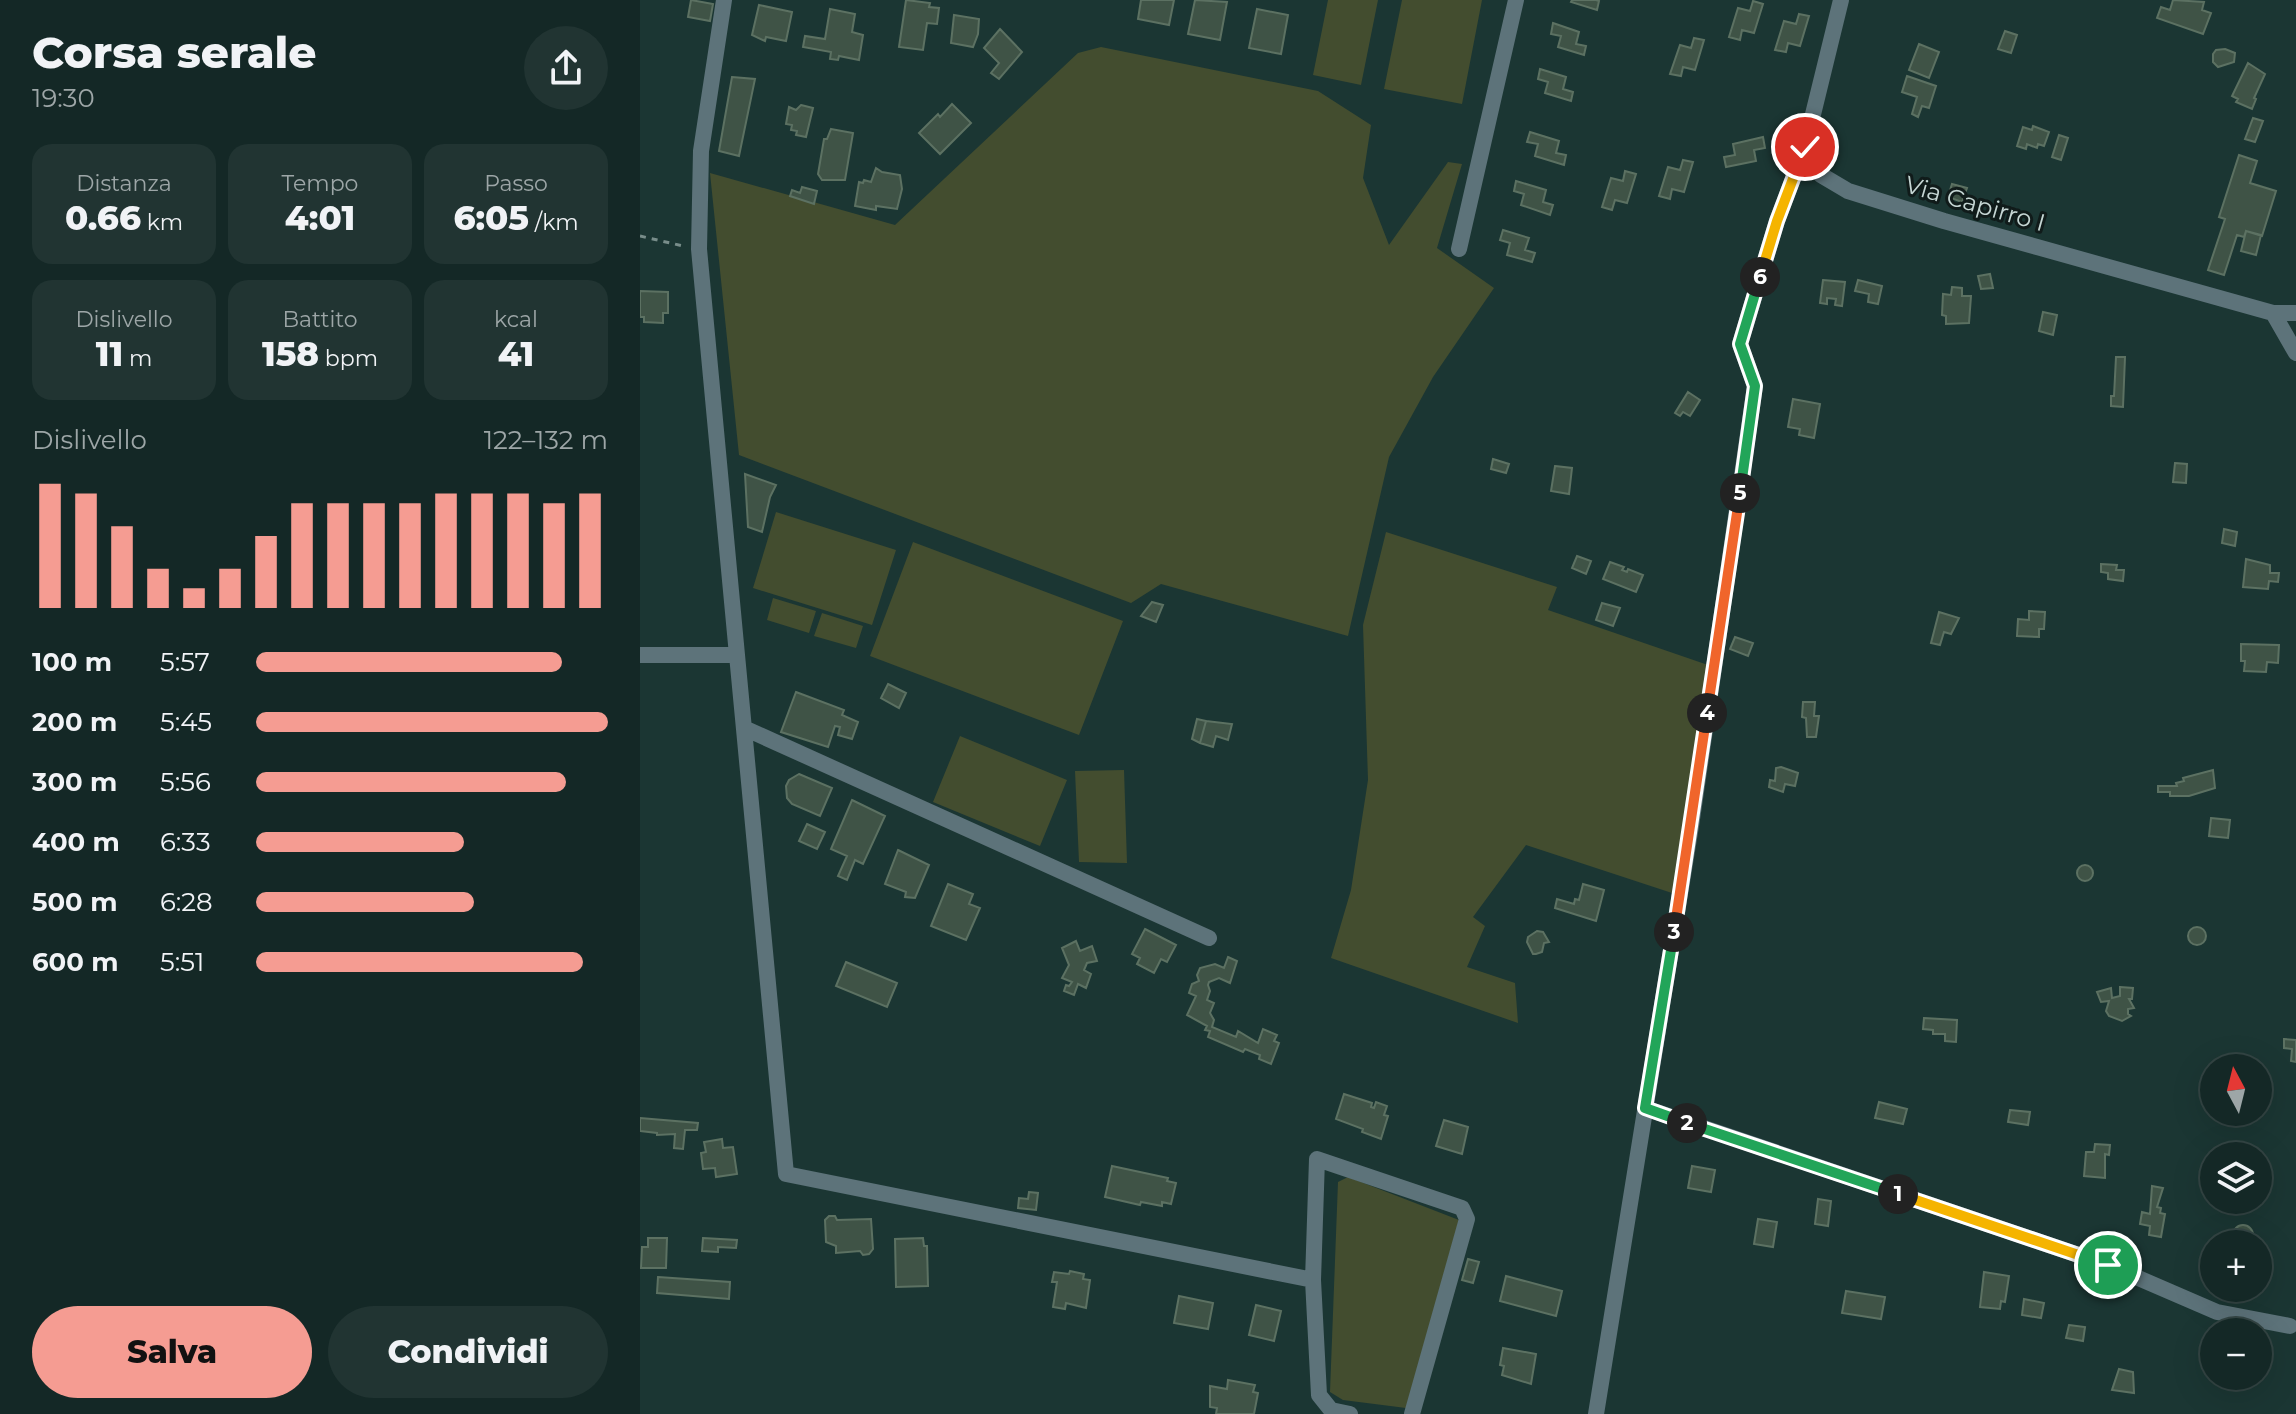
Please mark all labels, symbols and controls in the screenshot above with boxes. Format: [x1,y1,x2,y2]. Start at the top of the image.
text: Corsa serale [32,25,317,79]
button: share [524,26,608,110]
text: 19:30 [32,82,95,114]
pin [1771,113,1839,181]
icon: check [1783,125,1827,169]
text: Distanza [76,170,172,197]
text: Tempo [282,170,358,197]
text: Passo [484,170,548,197]
street label: Via Capirro I [1902,170,2048,237]
text: 0.66 [65,197,141,239]
text: 4:01 [285,197,355,239]
text: 6:05 [453,197,529,239]
text: km [141,209,183,236]
text: /km [529,209,579,236]
pin: 6 [1740,257,1780,297]
text: 6 [1753,263,1767,290]
text: Dislivello [75,306,173,333]
text: Battito [282,306,358,333]
text: kcal [494,306,538,333]
text: 11 [96,333,123,375]
text: 158 [262,333,319,375]
text: 41 [498,333,534,375]
text: m [123,345,152,372]
text: bpm [319,345,378,372]
text: Dislivello [32,424,147,456]
text: 122–132 m [484,424,608,456]
pin: 5 [1720,473,1760,513]
text: 5 [1733,479,1747,506]
text: 100 m [32,646,112,678]
text: 5:57 [160,646,210,678]
pin: 4 [1687,693,1727,733]
text: 4 [1699,699,1715,726]
text: 200 m [32,706,117,738]
text: 5:45 [160,706,212,738]
text: 300 m [32,766,117,798]
text: 5:56 [160,766,211,798]
text: 400 m [32,826,120,858]
text: 6:33 [160,826,211,858]
text: 500 m [32,886,117,918]
text: 6:28 [160,886,213,918]
pin: 3 [1654,912,1694,952]
text: 3 [1667,918,1681,945]
text: 600 m [32,946,119,978]
text: 5:51 [160,946,204,978]
north arrow [2200,1054,2272,1126]
map controls [2200,1054,2272,1390]
pin: 2 [1667,1103,1707,1143]
text: 2 [1681,1109,1693,1136]
button: layers [2200,1142,2272,1214]
pin: 1 [1878,1174,1918,1214]
text: 1 [1894,1180,1902,1207]
button: + [2200,1230,2272,1302]
pin [2074,1231,2142,1299]
icon: arrive [2086,1243,2130,1287]
button: Salva [32,1306,312,1398]
button: Condividi [328,1306,608,1398]
button: − [2200,1318,2272,1390]

